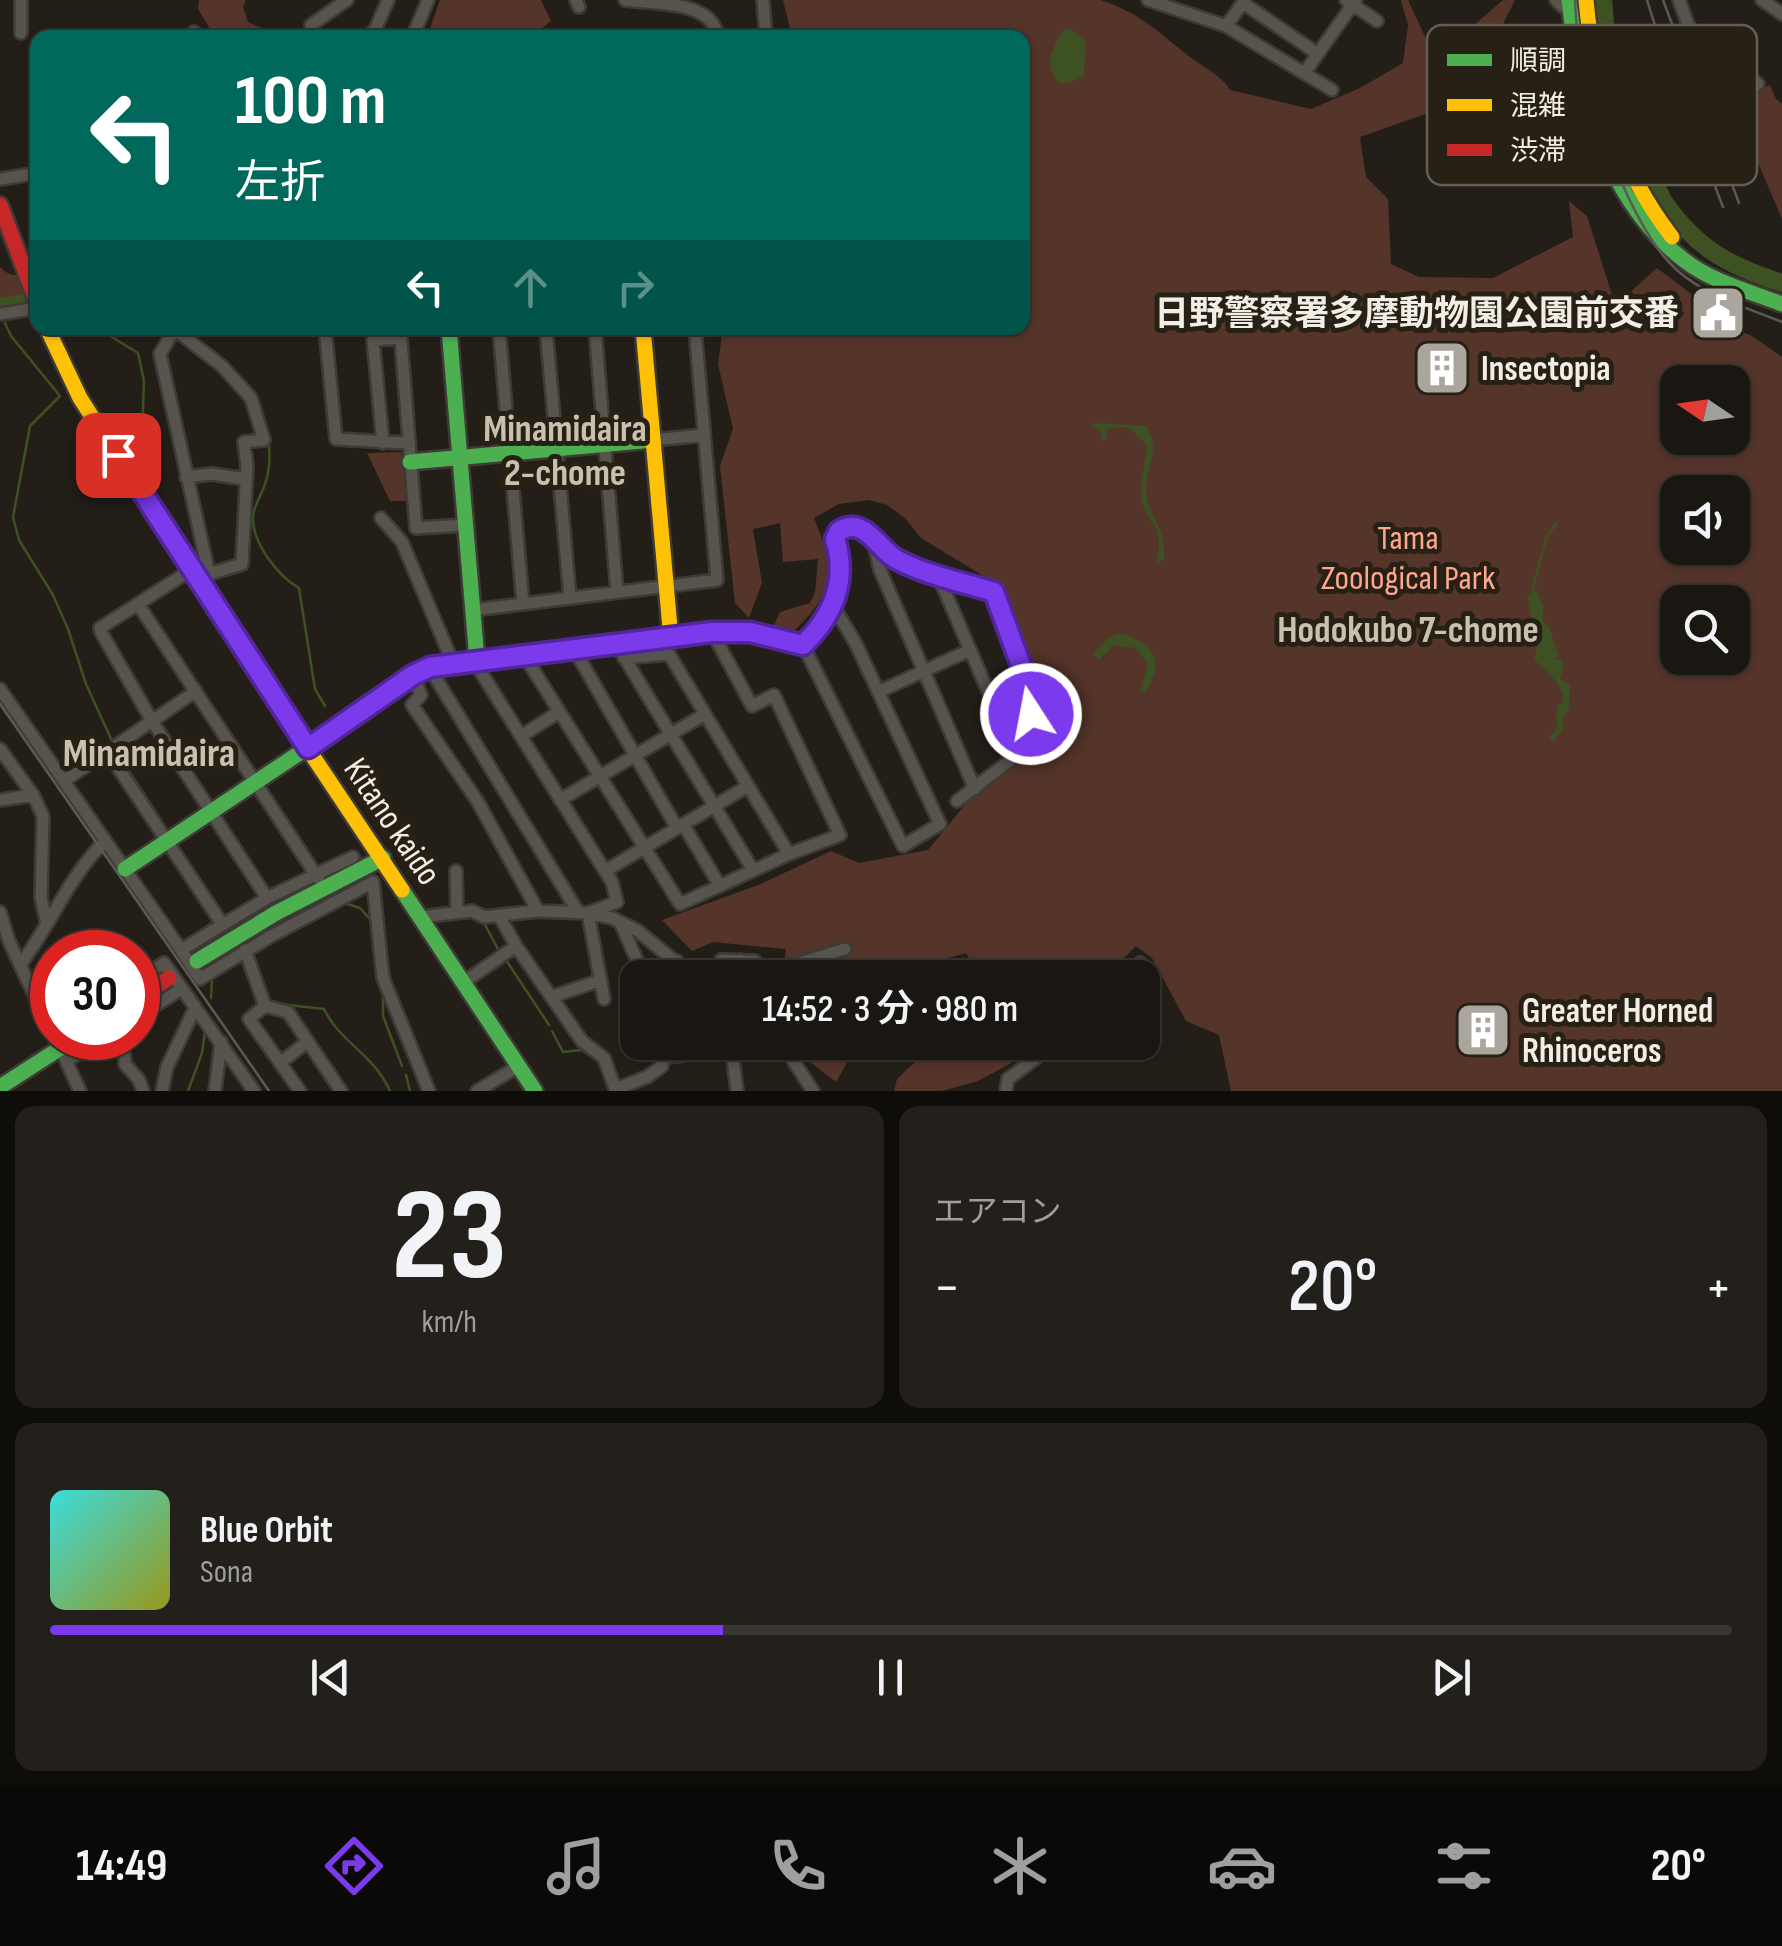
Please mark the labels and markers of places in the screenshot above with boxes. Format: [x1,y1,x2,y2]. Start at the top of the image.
public building icon: 日野警察署多摩動物園公園前交番 [1688,283,1748,343]
place label: 日野警察署多摩動物園公園前交番 [1154,293,1679,336]
building icon: Insectopia [1412,338,1472,398]
place label: Insectopia [1481,348,1611,391]
pin [76,413,161,498]
place label: Greater Horned Rhinoceros [1522,990,1713,1073]
building icon: Greater Horned Rhinoceros [1453,1000,1513,1060]

